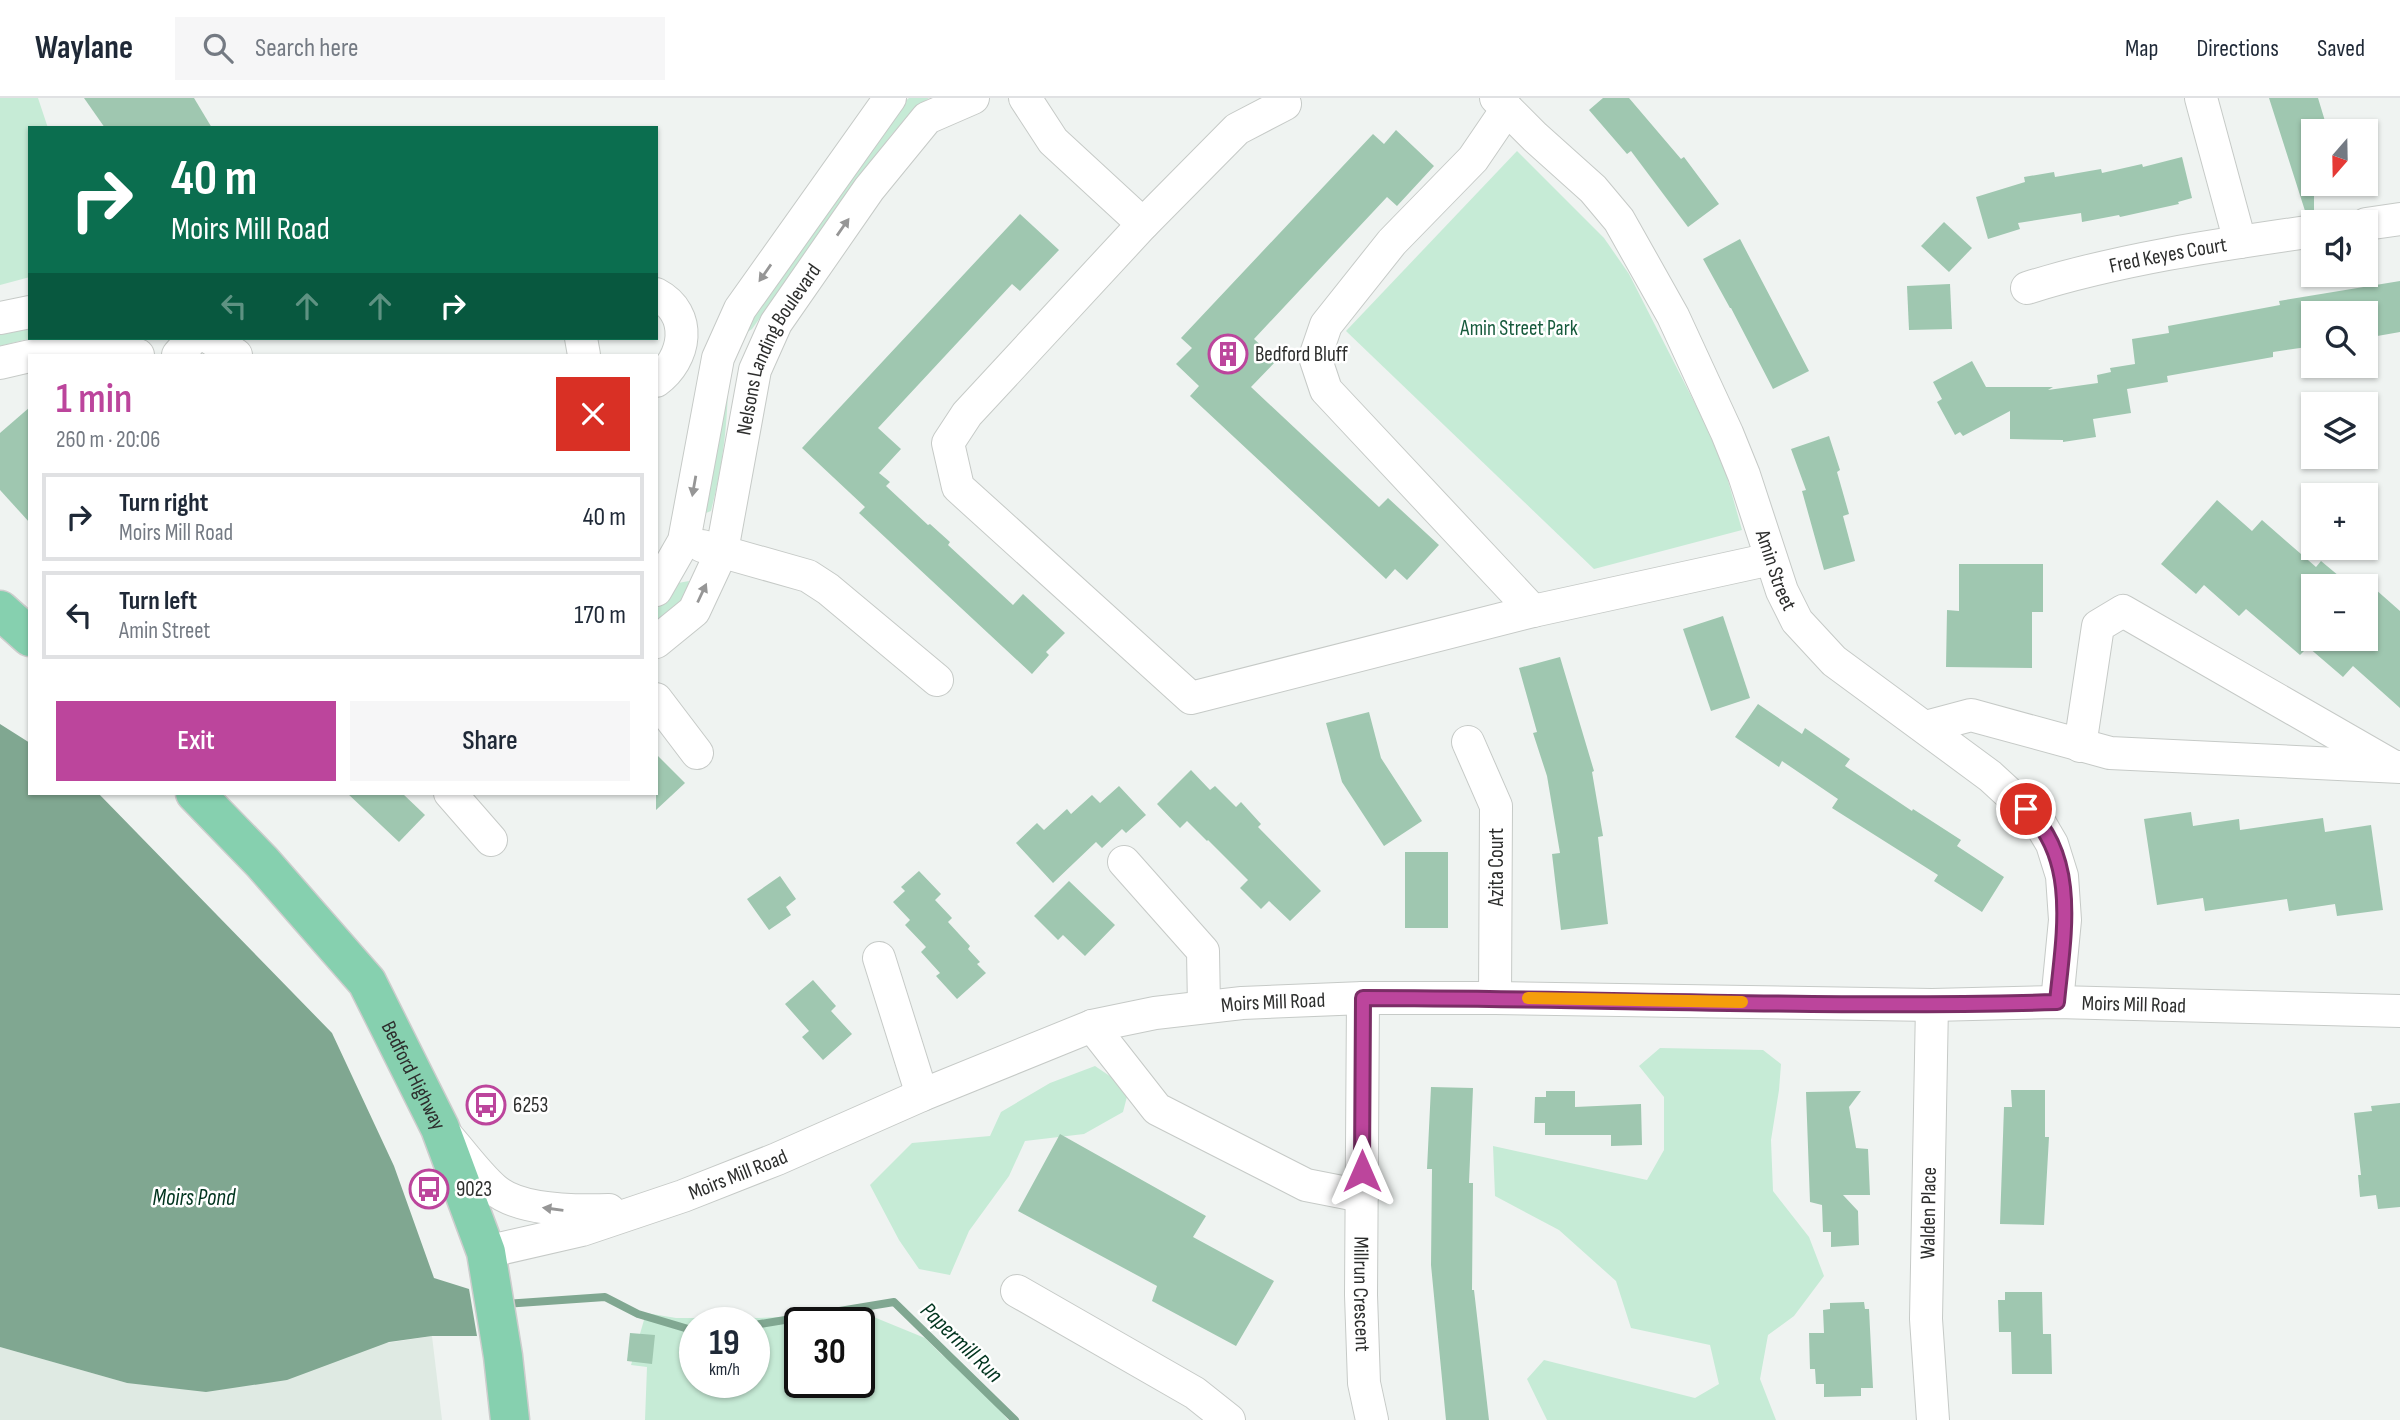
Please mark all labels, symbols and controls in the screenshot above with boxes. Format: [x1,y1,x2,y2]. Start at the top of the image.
search box [175,17,665,80]
text: Waylane [35,28,133,68]
icon: search [199,29,237,67]
text: Search here [255,33,358,64]
text: Map [2125,34,2158,63]
text: Directions [2196,34,2279,63]
text: Saved [2317,34,2365,63]
north arrow [2301,119,2378,196]
map controls [2301,119,2378,651]
text: 40 m [171,150,257,209]
icon: right [56,154,147,245]
text: Moirs Mill Road [171,210,330,249]
button: sound [2301,210,2378,287]
one-way arrow [836,218,850,236]
street label: Fred Keyes Court [2107,232,2229,279]
street label: Nelsons Landing Boulevard [731,259,826,437]
one-way arrow [758,264,772,282]
icon: left [215,287,253,325]
icon: ahead [288,287,326,325]
icon: ahead [361,287,399,325]
icon: right [434,287,472,325]
button: search [2301,301,2378,378]
park label: Amin Street Park [1459,316,1578,341]
building icon: Bedford Bluff [1207,333,1249,375]
place label: Bedford Bluff [1255,342,1349,367]
text: 1 min [56,374,132,425]
button: close [556,377,630,451]
button: layers [2301,392,2378,469]
text: 260 m · 20:06 [56,426,160,454]
one-way arrow [689,475,700,497]
button: + [2301,483,2378,560]
text: Turn right [119,488,208,519]
icon: right [60,498,98,536]
text: 40 m [583,502,626,533]
text: Moirs Mill Road [119,519,233,547]
street label: Amin Street [1750,526,1802,615]
button: − [2301,574,2378,651]
one-way arrow [697,583,708,603]
text: Turn left [119,586,197,617]
icon: left [60,596,98,634]
text: 170 m [574,600,626,631]
text: Amin Street [119,617,210,645]
button: Exit [56,701,336,781]
button: Share [350,701,630,781]
pin [1996,779,2056,839]
icon: arrive [2007,790,2045,828]
street label: Azita Court [1484,828,1509,907]
street label: Moirs Mill Road [1220,988,1326,1018]
street label: Moirs Mill Road [2081,991,2186,1018]
street label: Bedford Highway [376,1017,451,1134]
bus stop icon: 6253 [465,1084,507,1126]
place label: 6253 [513,1093,548,1118]
position arrow [1325,1134,1399,1208]
street label: Moirs Mill Road [685,1144,791,1206]
street label: Walden Place [1915,1167,1942,1259]
bus stop icon: 9023 [408,1168,450,1210]
place label: 9023 [456,1177,492,1202]
water label: Moirs Pond [153,1184,236,1212]
one-way arrow [542,1203,564,1214]
street label: Millrun Crescent [1348,1236,1375,1352]
water label: Papermill Run [914,1297,1009,1389]
speed limit sign: 30 [784,1307,875,1398]
text: 19 [709,1322,740,1365]
text: km/h [709,1359,740,1380]

